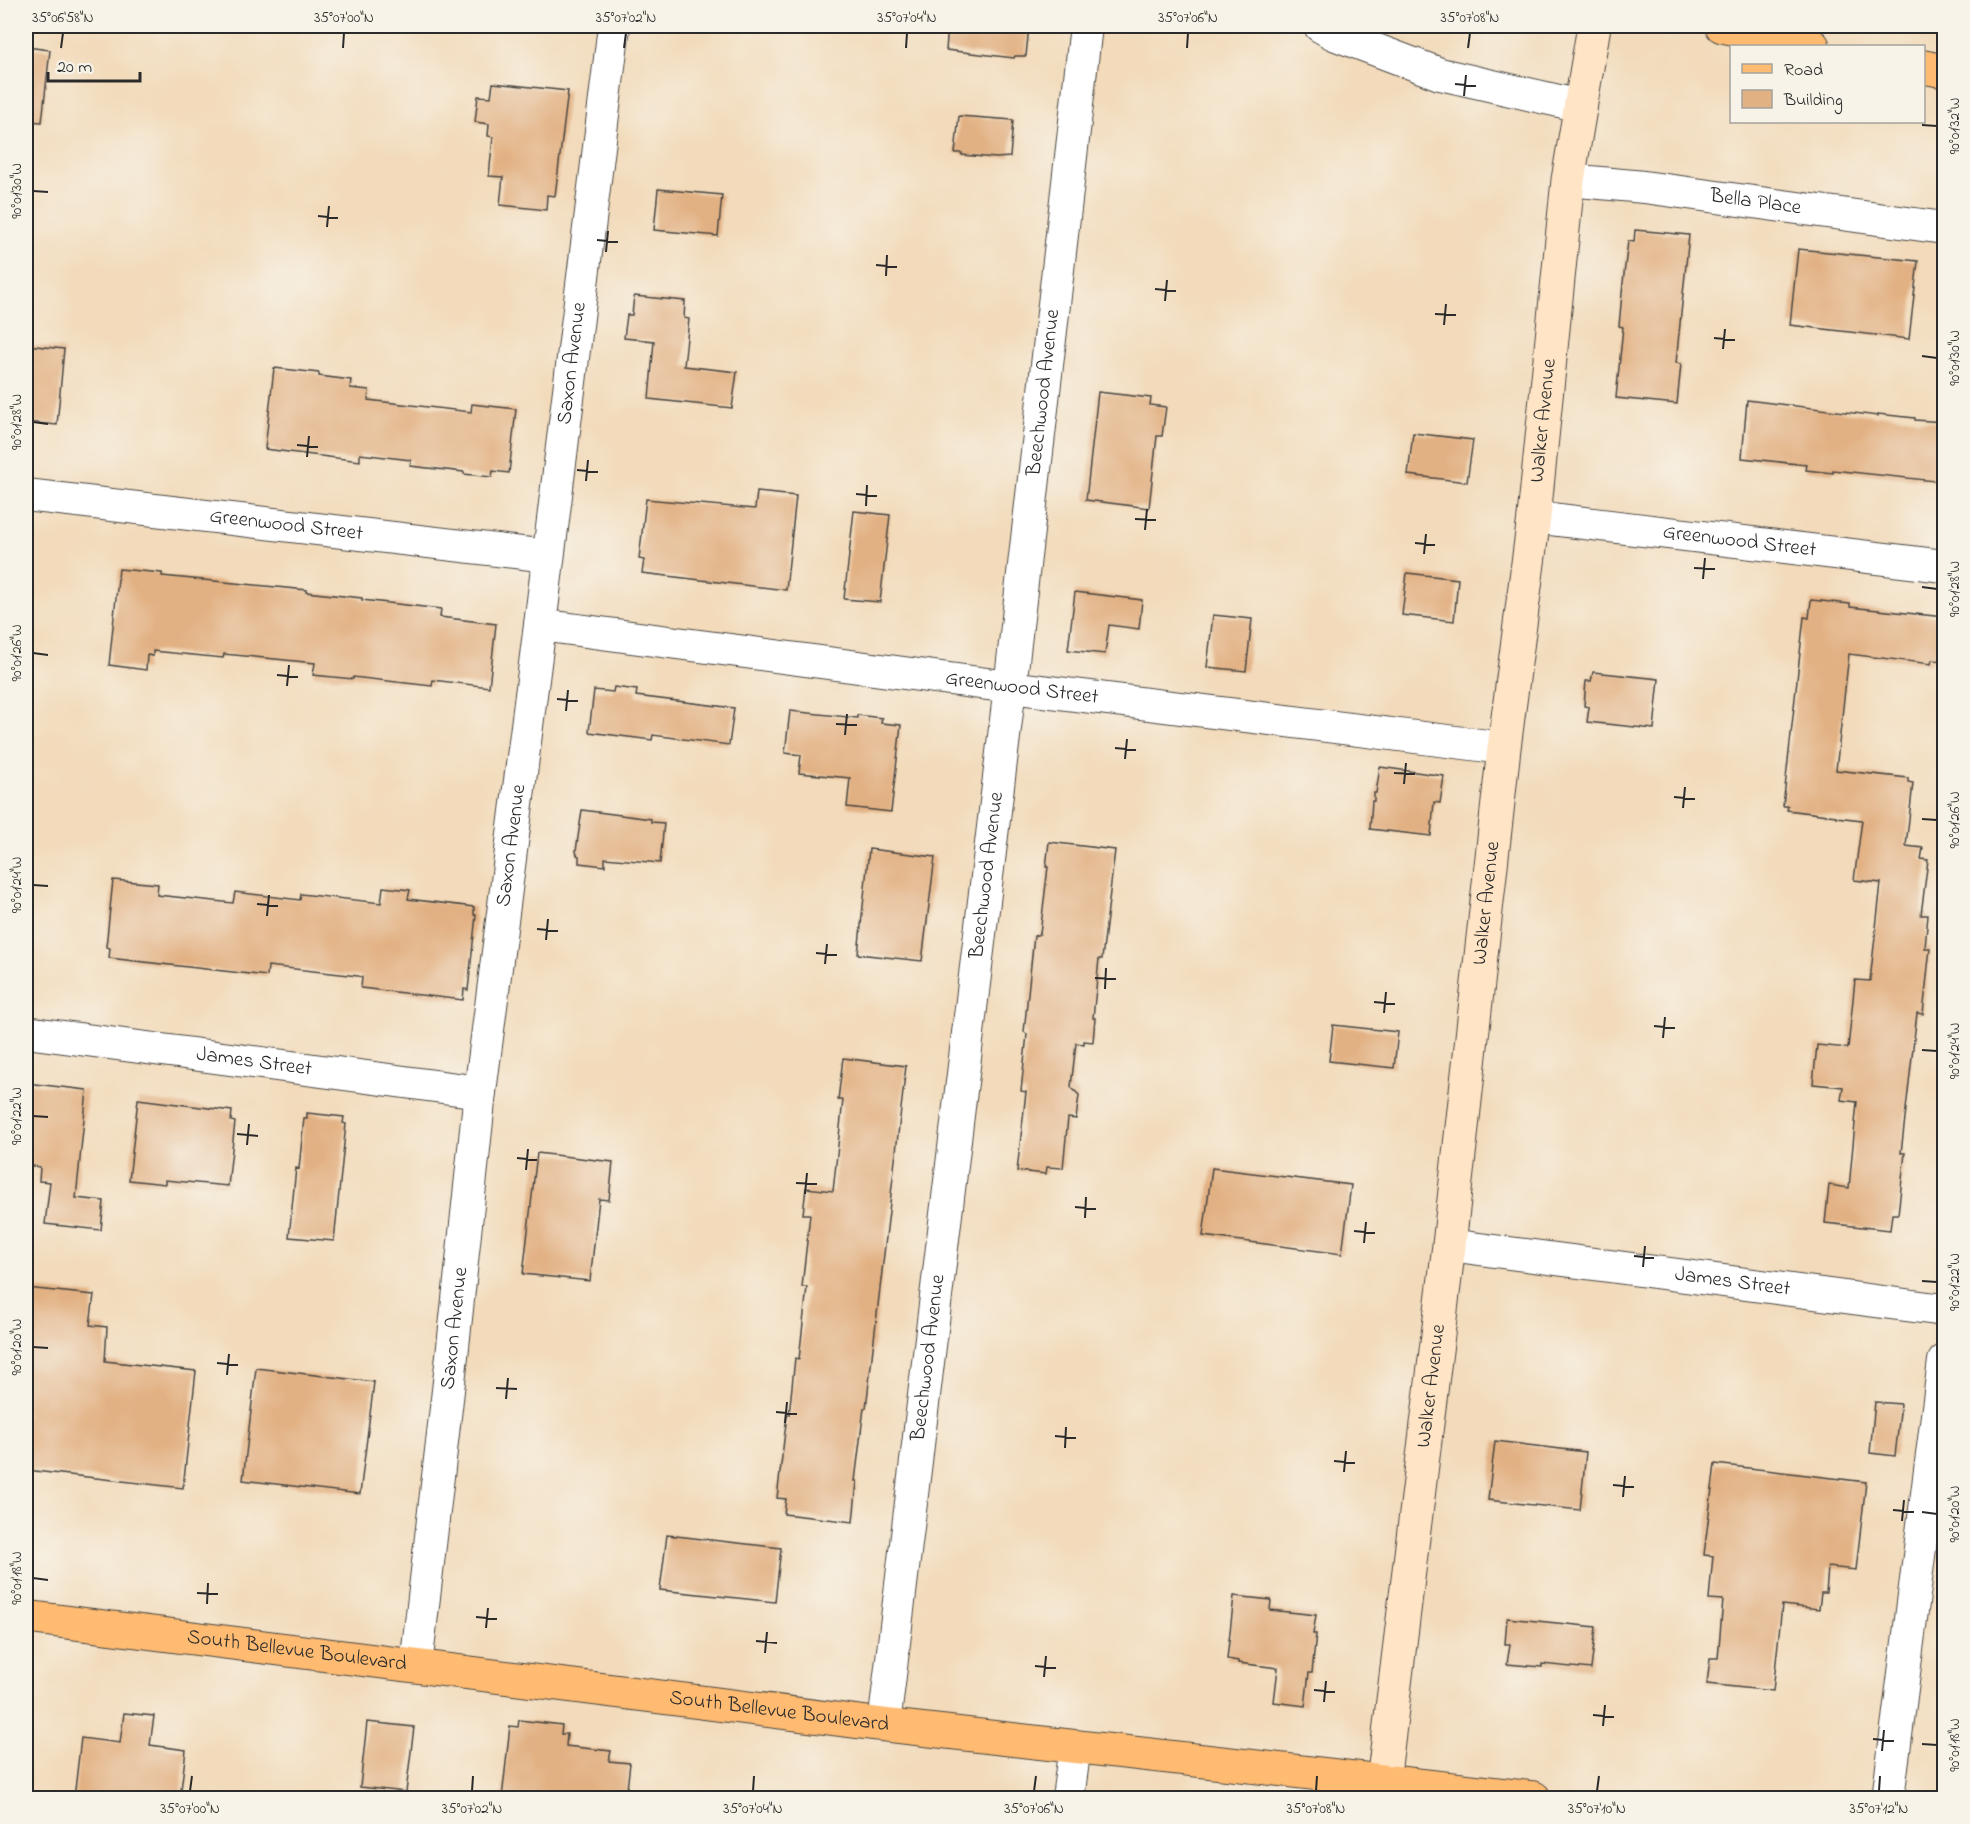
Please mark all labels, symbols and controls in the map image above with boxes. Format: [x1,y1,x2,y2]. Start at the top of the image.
text: 35°06'58"N [32,7,94,29]
text: 35°07'00"N [314,7,374,29]
text: 35°07'02"N [596,7,656,29]
text: 35°07'04"N [877,7,937,29]
text: 35°07'06"N [1158,7,1218,29]
text: 35°07'08"N [1441,7,1499,29]
scale bar [48,45,140,83]
legend [1730,45,1925,123]
text: 20 m [57,55,92,81]
text: Road [1784,58,1823,84]
text: Building [1783,88,1843,115]
text: 90°01'32"W [1944,98,1966,154]
text: 90°01'30"W [6,163,28,219]
street label: Bella Place [1707,181,1804,223]
street label: Saxon Avenue [550,300,595,426]
street label: Beechwood Avenue [1019,307,1068,479]
text: 90°01'30"W [1944,330,1966,386]
street label: Walker Avenue [1523,357,1565,484]
text: 90°01'28"W [6,394,28,450]
street label: Greenwood Street [208,502,365,549]
street label: Greenwood Street [1661,518,1818,566]
text: 90°01'28"W [1944,561,1966,617]
text: 90°01'26"W [6,624,28,682]
street label: Greenwood Street [943,664,1100,713]
street label: Saxon Avenue [489,782,534,908]
street label: Beechwood Avenue [962,790,1012,961]
text: 90°01'26"W [1944,791,1966,849]
street label: Walker Avenue [1465,839,1509,967]
text: 90°01'24"W [6,857,28,913]
text: 90°01'24"W [1944,1023,1966,1079]
street label: James Street [194,1040,314,1085]
text: 90°01'22"W [6,1087,28,1145]
text: 90°01'22"W [1944,1253,1966,1311]
street label: James Street [1673,1260,1792,1305]
street label: Saxon Avenue [433,1265,476,1391]
street label: Beechwood Avenue [903,1272,954,1444]
text: 90°01'20"W [6,1319,28,1375]
street label: Walker Avenue [1409,1322,1454,1450]
text: 90°01'20"W [1944,1486,1966,1542]
text: 90°01'18"W [6,1551,28,1605]
street label: South Bellevue Boulevard [185,1622,409,1680]
street label: South Bellevue Boulevard [667,1683,891,1741]
text: 90°01'18"W [1944,1718,1966,1772]
text: 35°07'00"N [160,1798,220,1820]
text: 35°07'02"N [442,1798,502,1820]
text: 35°07'04"N [723,1798,783,1820]
text: 35°07'06"N [1004,1798,1064,1820]
text: 35°07'08"N [1287,1798,1345,1820]
text: 35°07'10"N [1568,1798,1626,1820]
text: 35°07'12"N [1850,1798,1908,1820]

